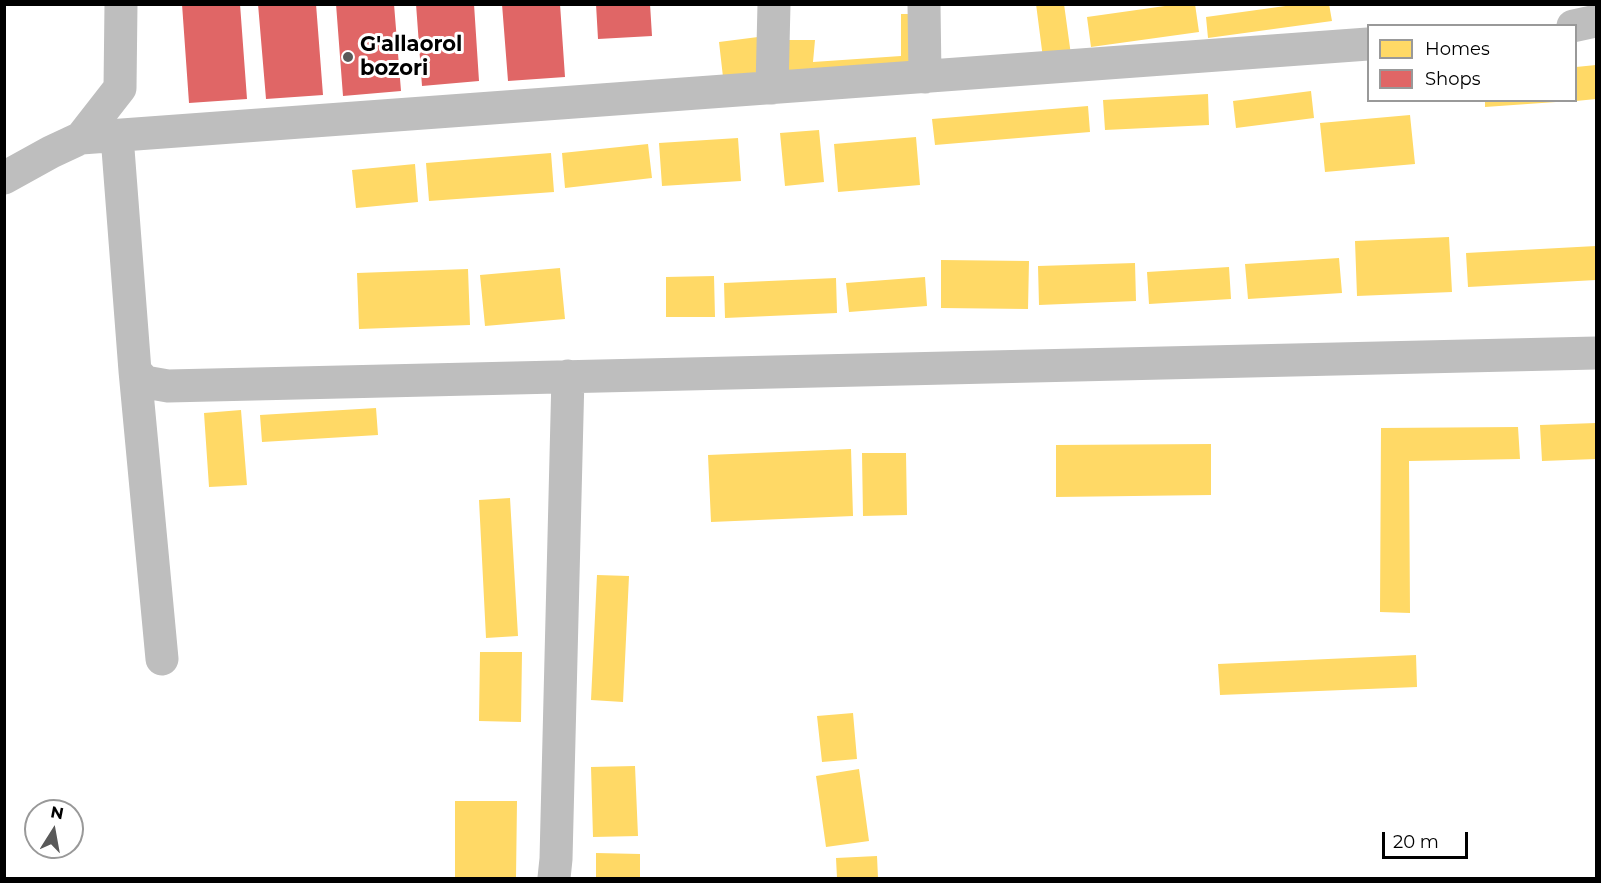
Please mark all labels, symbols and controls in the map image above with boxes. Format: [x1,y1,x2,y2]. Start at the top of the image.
legend [1367,24,1577,102]
place label: G'allaorol bozori [360,32,462,82]
text: Homes [1425,38,1490,60]
marker: G'allaorol bozori [341,50,355,64]
text: Shops [1425,68,1481,90]
north arrow [24,799,84,859]
text: N [49,802,65,823]
scale bar [1385,820,1470,858]
text: 20 m [1393,831,1439,853]

